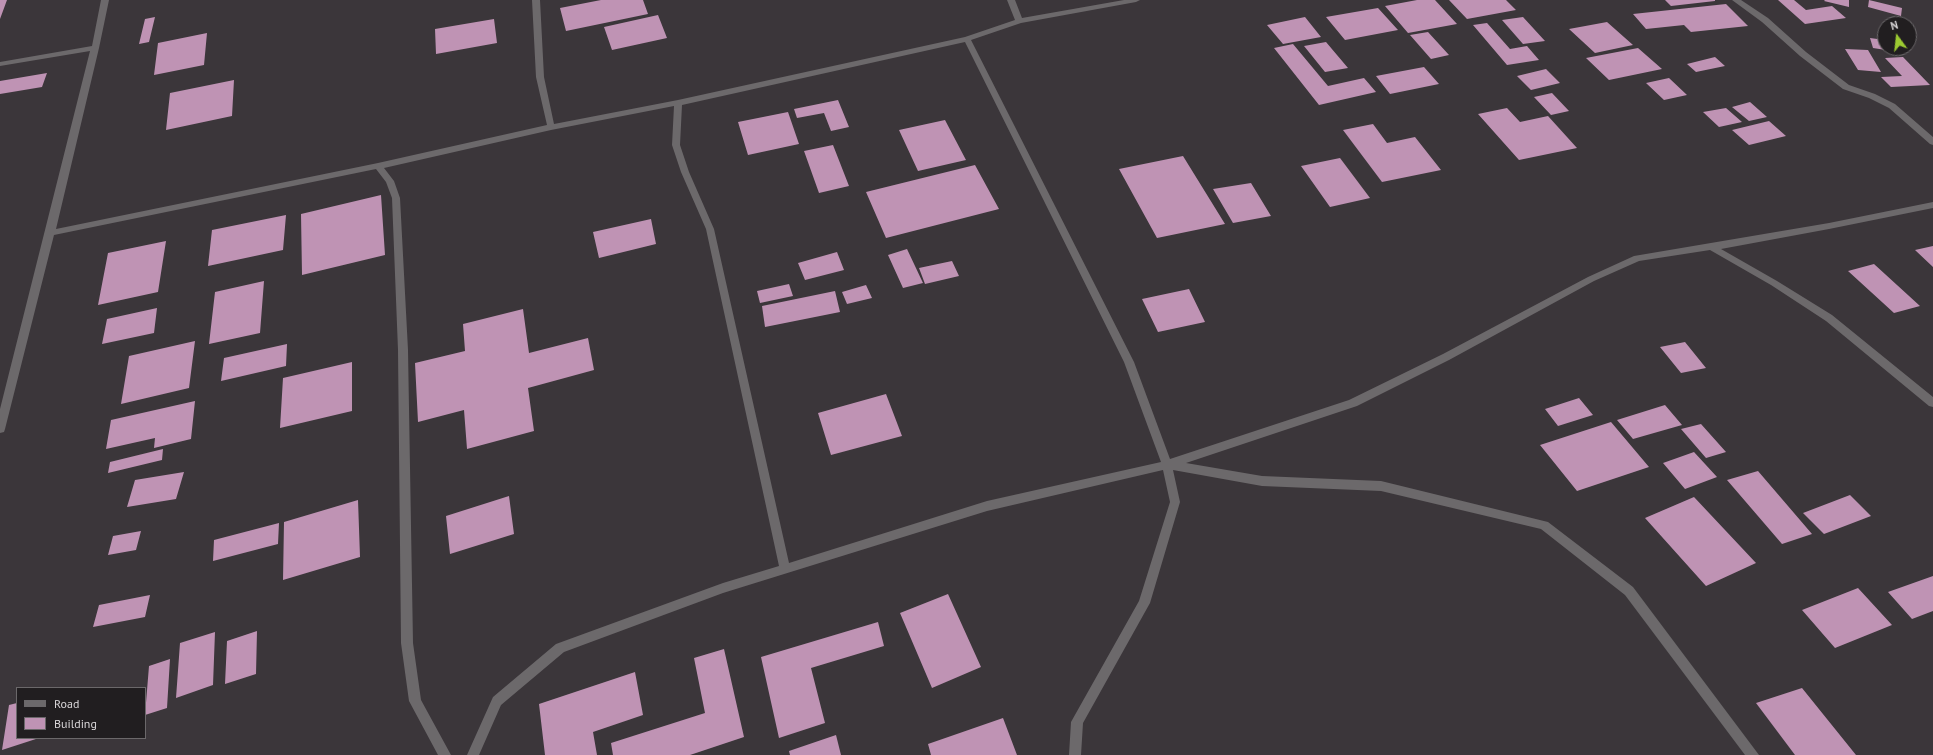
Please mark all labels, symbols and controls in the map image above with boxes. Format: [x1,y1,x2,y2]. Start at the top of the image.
north arrow [1877,16,1917,56]
text: N [1889,18,1899,33]
legend [16,687,146,739]
text: Road [54,696,79,711]
text: Building [54,716,97,731]

